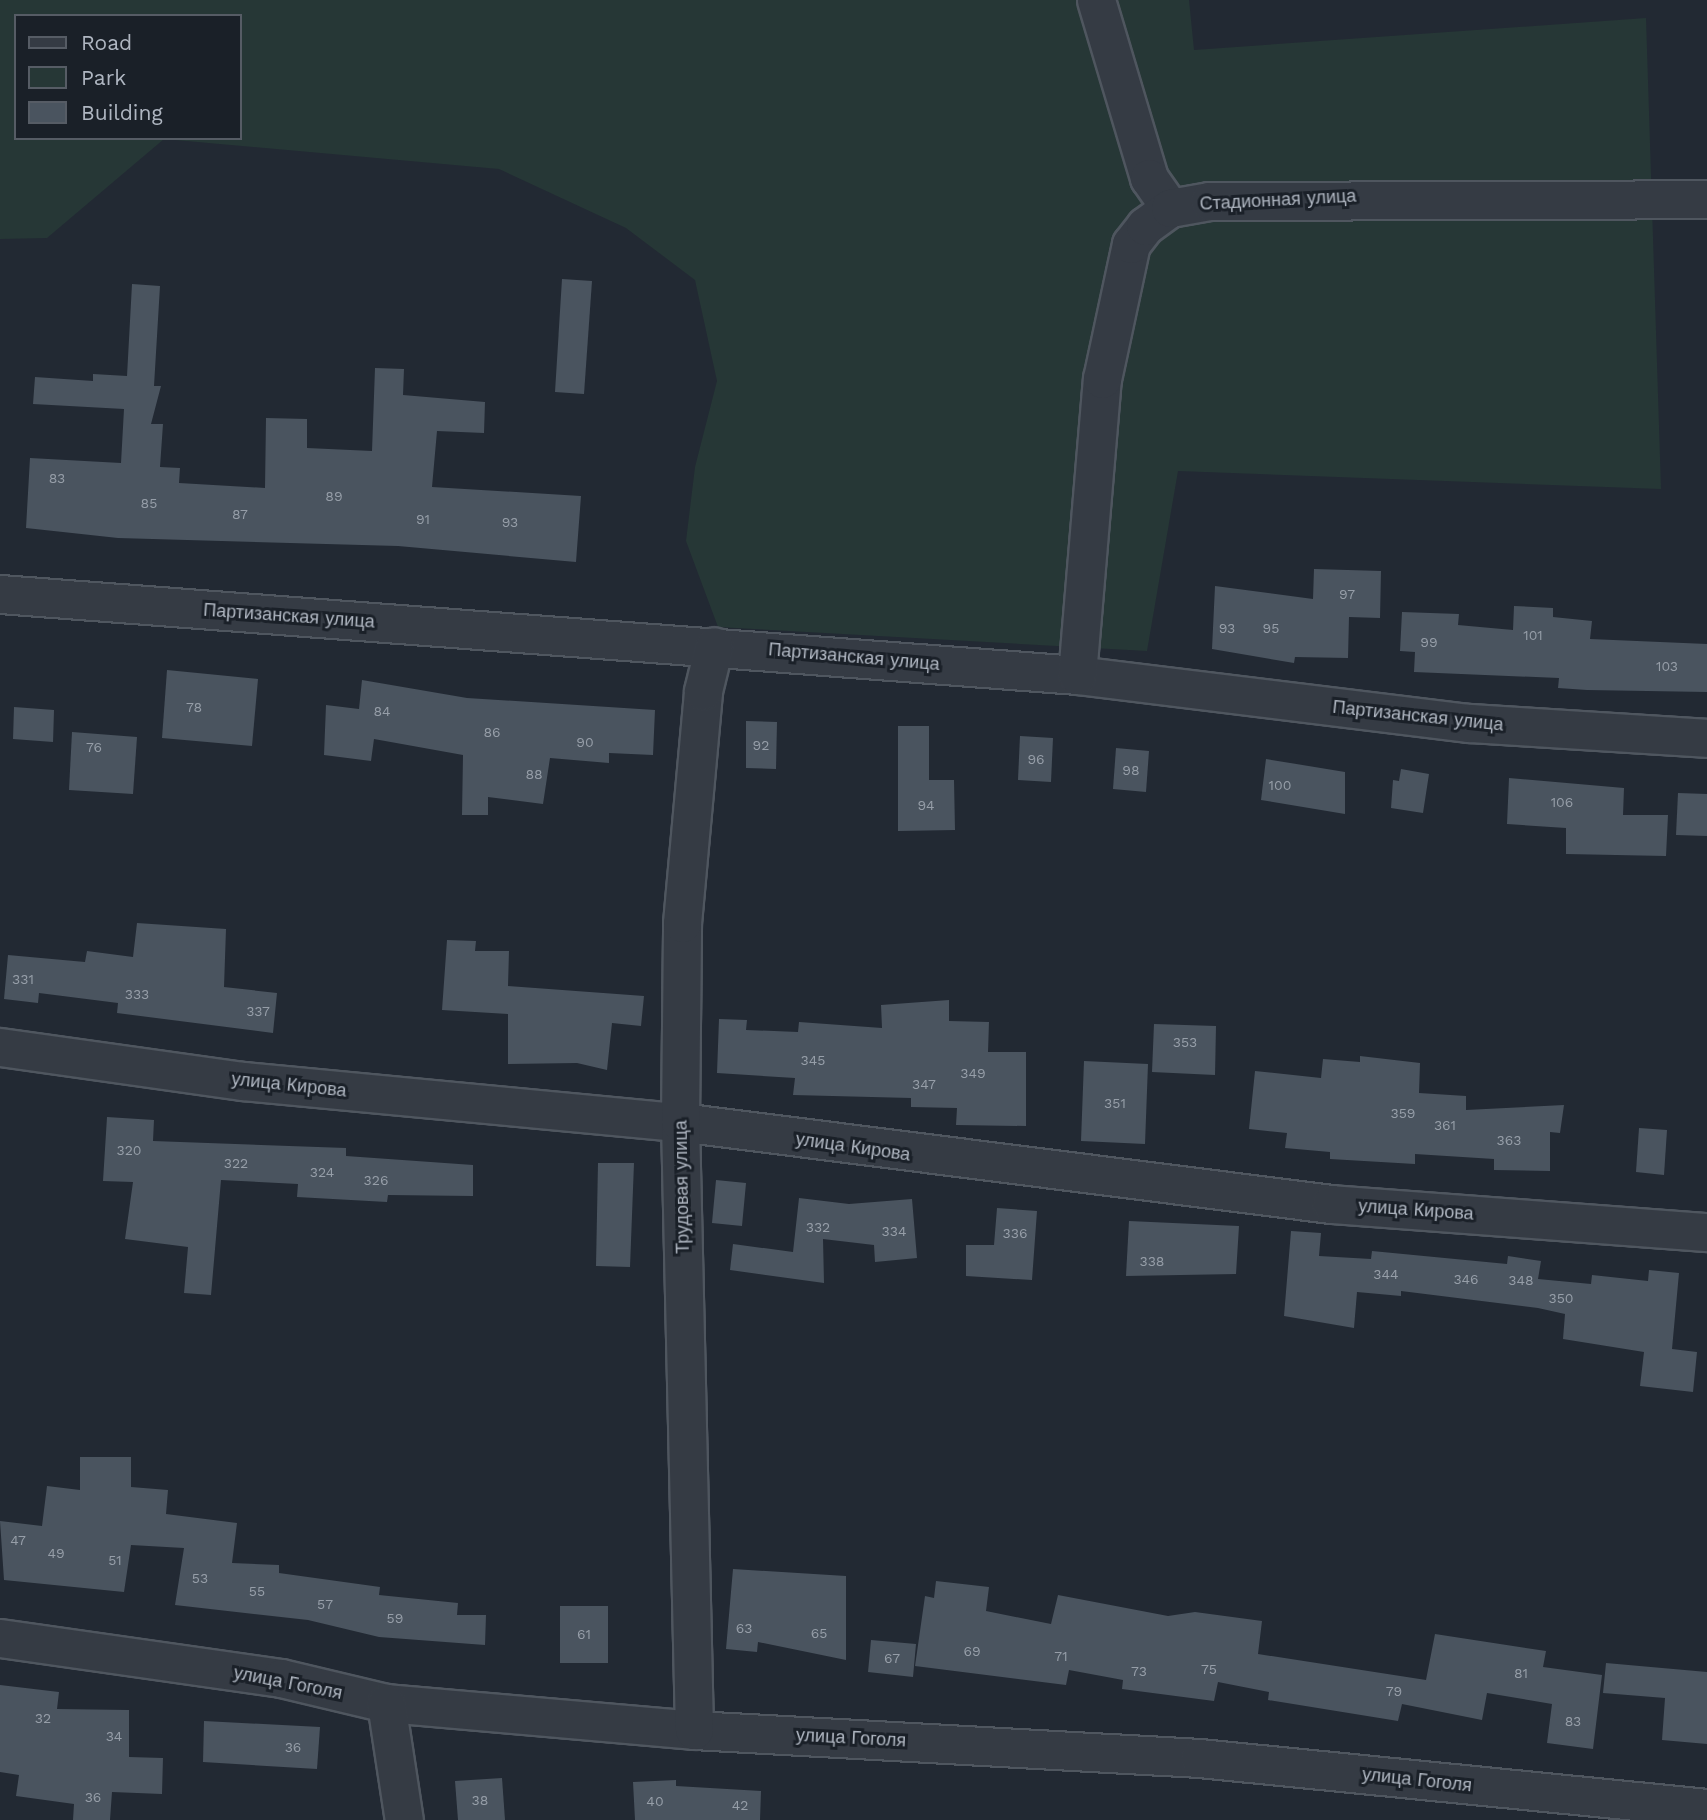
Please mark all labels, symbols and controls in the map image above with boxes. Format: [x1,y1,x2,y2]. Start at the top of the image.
legend [14,14,242,140]
text: Road [81,30,132,55]
text: Park [81,65,126,90]
text: Building [81,100,163,125]
street label: Стадионная улица [1199,185,1357,215]
house number: 83 [49,470,65,486]
house number: 89 [325,488,343,504]
house number: 85 [141,495,157,511]
house number: 87 [232,506,248,522]
house number: 91 [416,511,430,527]
house number: 93 [502,514,518,530]
house number: 97 [1339,586,1355,602]
street label: Партизанская улица [203,599,375,633]
house number: 93 [1219,620,1235,636]
house number: 95 [1263,620,1279,636]
house number: 101 [1523,627,1543,643]
house number: 99 [1420,634,1438,650]
street label: Партизанская улица [768,639,940,675]
house number: 103 [1656,658,1678,674]
street label: Партизанская улица [1331,696,1505,736]
house number: 78 [186,699,202,715]
house number: 84 [373,703,391,719]
house number: 86 [483,724,501,740]
house number: 90 [576,734,594,750]
house number: 92 [753,737,769,753]
house number: 76 [86,739,102,755]
house number: 96 [1027,751,1045,767]
house number: 98 [1122,762,1140,778]
house number: 88 [525,766,543,782]
house number: 100 [1269,777,1291,793]
house number: 106 [1551,794,1573,810]
house number: 94 [917,797,935,813]
house number: 331 [12,971,34,987]
house number: 333 [125,986,149,1002]
house number: 337 [246,1003,270,1019]
house number: 353 [1173,1034,1197,1050]
house number: 345 [801,1052,825,1068]
house number: 349 [960,1065,986,1081]
street label: улица Кирова [230,1068,348,1102]
house number: 347 [912,1076,936,1092]
house number: 351 [1104,1095,1126,1111]
house number: 359 [1391,1105,1415,1121]
house number: 361 [1434,1117,1456,1133]
street label: Трудовая улица [670,1120,694,1254]
street label: улица Кирова [794,1128,912,1166]
house number: 363 [1497,1132,1521,1148]
house number: 320 [116,1142,142,1158]
house number: 322 [224,1155,248,1171]
house number: 324 [310,1164,334,1180]
house number: 326 [364,1172,388,1188]
street label: улица Кирова [1358,1195,1474,1225]
house number: 332 [806,1219,830,1235]
house number: 334 [882,1223,906,1239]
house number: 336 [1003,1225,1027,1241]
house number: 338 [1140,1253,1164,1269]
house number: 344 [1373,1266,1399,1282]
house number: 346 [1453,1271,1479,1287]
house number: 348 [1508,1272,1534,1288]
house number: 350 [1548,1290,1574,1306]
house number: 47 [10,1532,26,1548]
house number: 49 [47,1545,65,1561]
house number: 51 [108,1552,122,1568]
house number: 53 [192,1570,208,1586]
house number: 55 [249,1583,265,1599]
house number: 57 [317,1596,333,1612]
house number: 59 [387,1610,403,1626]
house number: 63 [736,1620,752,1636]
house number: 65 [811,1625,827,1641]
house number: 61 [577,1626,591,1642]
house number: 69 [963,1643,981,1659]
house number: 71 [1054,1648,1068,1664]
house number: 67 [884,1650,900,1666]
house number: 75 [1201,1661,1217,1677]
street label: улица Гоголя [232,1662,344,1704]
house number: 73 [1131,1663,1147,1679]
house number: 81 [1514,1665,1528,1681]
house number: 79 [1386,1683,1402,1699]
house number: 32 [35,1710,51,1726]
house number: 83 [1565,1713,1581,1729]
street label: улица Гоголя [795,1724,907,1752]
house number: 34 [106,1728,122,1744]
house number: 36 [285,1739,301,1755]
street label: улица Гоголя [1361,1763,1473,1797]
house number: 36 [85,1789,101,1805]
house number: 38 [472,1792,488,1808]
house number: 40 [646,1793,664,1809]
house number: 42 [732,1797,748,1813]

